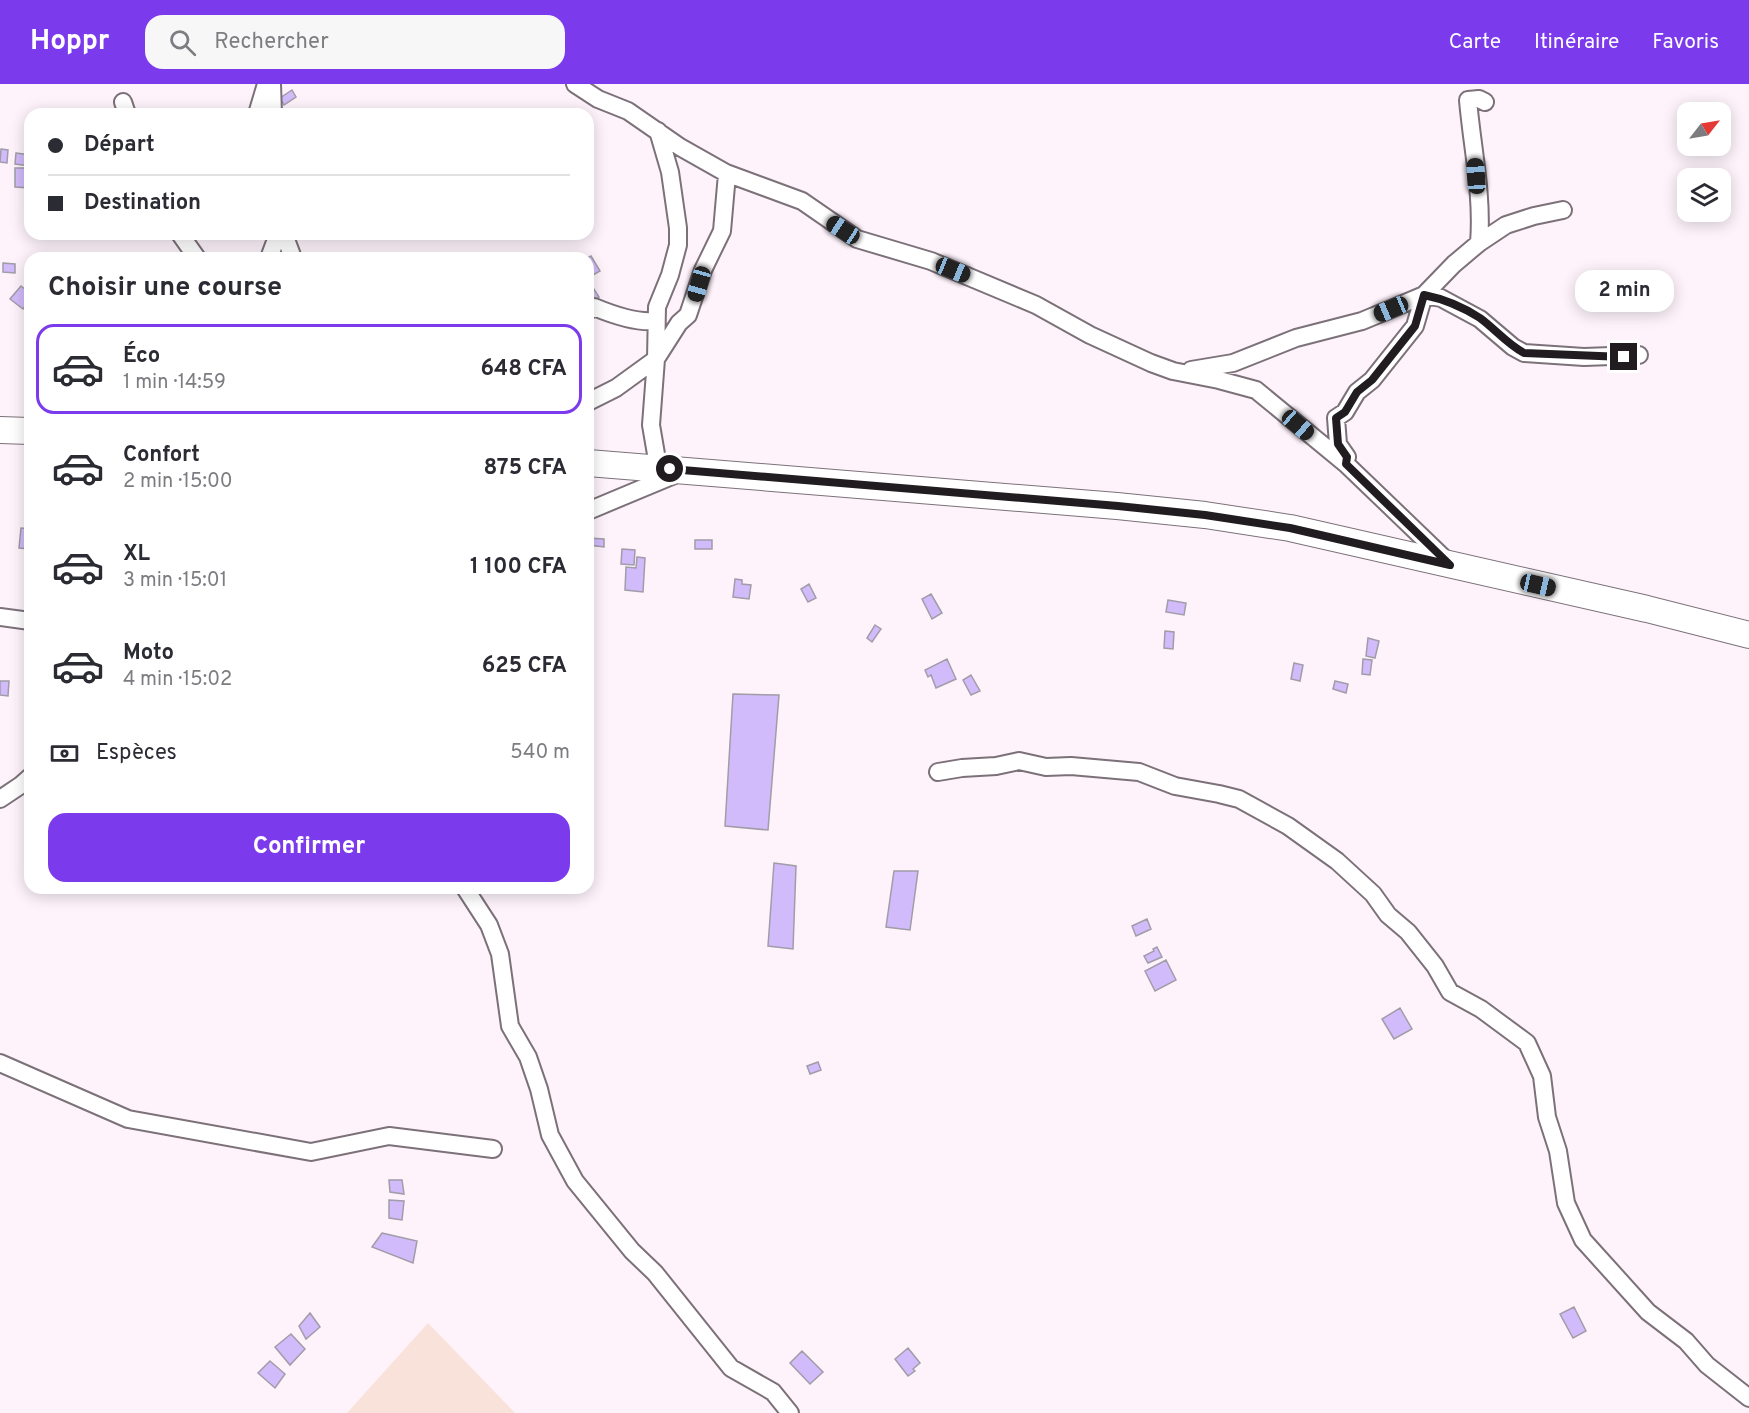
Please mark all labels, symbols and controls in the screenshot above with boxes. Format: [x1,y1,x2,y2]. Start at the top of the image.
search box [145,15,565,69]
text: Hoppr [30,24,109,60]
icon: search [166,26,199,59]
text: Rechercher [214,29,329,56]
text: Carte [1449,29,1501,56]
text: Itinéraire [1534,29,1619,56]
text: Favoris [1652,29,1719,56]
north arrow [1677,102,1731,156]
map controls [1677,102,1731,222]
text: Départ [84,132,155,159]
car [1466,157,1486,195]
button: layers [1677,168,1731,222]
text: Destination [84,190,201,217]
car [823,213,863,247]
car [933,255,973,285]
car [685,264,713,304]
callout: 2 min [1574,270,1674,312]
text: Choisir une course [48,271,282,305]
text: 2 min [1598,278,1651,304]
car [1371,294,1411,324]
icon: car [51,342,105,396]
text: Éco [123,343,160,370]
route end [1610,343,1637,370]
text: 648 CFA [481,356,567,383]
text: 1 min · 14:59 [123,370,226,396]
car [1279,406,1317,444]
icon: car [51,441,105,495]
text: Confort [123,442,200,469]
text: 875 CFA [483,455,567,482]
route start [656,455,683,482]
text: 2 min · 15:00 [123,469,233,495]
icon: car [51,540,105,594]
text: XL [123,541,150,568]
text: 1 100 CFA [470,554,567,581]
text: 3 min · 15:01 [123,568,227,594]
car [1518,572,1558,598]
icon: car [51,639,105,693]
text: Moto [123,640,174,667]
text: 625 CFA [482,653,567,680]
text: 4 min · 15:02 [123,667,232,693]
icon: cash [48,737,81,770]
text: Espèces [96,740,177,767]
text: 540 m [510,740,570,766]
button: Confirmer [48,813,570,882]

